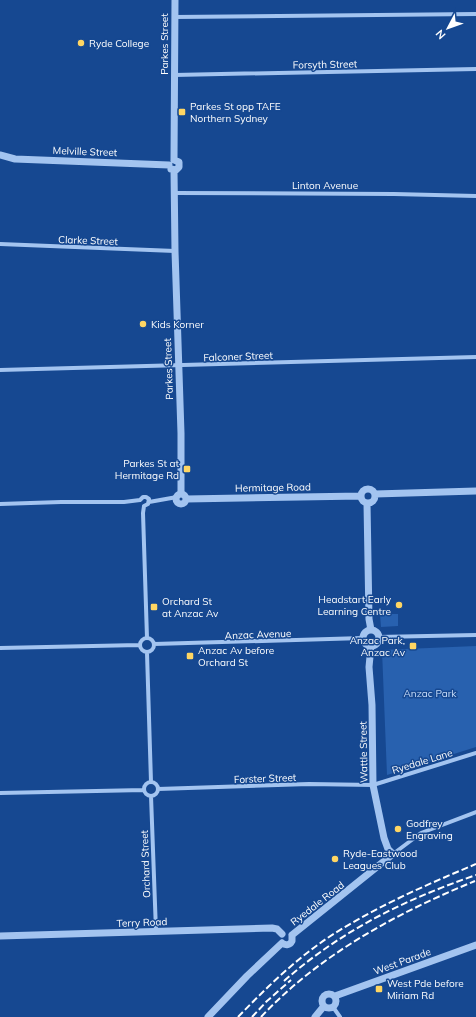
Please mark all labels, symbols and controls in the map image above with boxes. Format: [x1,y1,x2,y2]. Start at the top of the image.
north arrow [428,8,468,48]
street label: Parkes Street [158,13,171,75]
text: N [432,27,448,42]
place label: Ryde College [89,37,149,50]
marker: Ryde College [76,38,86,48]
street label: Forsyth Street [293,57,358,72]
place label: Parkes St opp TAFE Northern Sydney [190,100,281,125]
marker: Parkes St opp TAFE Northern Sydney [177,107,187,117]
street label: Melville Street [52,144,118,159]
street label: Linton Avenue [292,179,358,192]
street label: Clarke Street [58,233,118,248]
place label: Kids Korner [151,318,204,331]
marker: Kids Korner [138,319,148,329]
street label: Parkes Street [161,337,176,400]
street label: Falconer Street [203,349,273,364]
place label: Parkes St at Hermitage Rd [115,457,179,482]
marker: Parkes St at Hermitage Rd [182,464,192,474]
street label: Hermitage Road [235,480,311,495]
place label: Headstart Early Learning Centre [317,593,392,618]
place label: Orchard St at Anzac Av [162,595,219,620]
marker: Headstart Early Learning Centre [394,600,404,610]
marker: Orchard St at Anzac Av [149,602,159,612]
street label: Anzac Avenue [224,627,292,642]
place label: Anzac Park, Anzac Av [350,634,406,659]
marker: Anzac Park, Anzac Av [408,641,418,651]
place label: Anzac Av before Orchard St [198,644,274,669]
marker: Anzac Av before Orchard St [185,651,195,661]
park label: Anzac Park [404,687,457,700]
street label: Wattle Street [356,721,371,783]
street label: Ryedale Lane [390,746,454,777]
street label: Forster Street [234,771,297,786]
place label: Godfrey Engraving [406,817,453,842]
marker: Godfrey Engraving [393,824,403,834]
street label: Orchard Street [138,829,153,898]
place label: Ryde-Eastwood Leagues Club [343,847,417,872]
marker: Ryde-Eastwood Leagues Club [330,854,340,864]
street label: Ryedale Road [288,878,347,928]
street label: Terry Road [116,915,168,930]
street label: West Parade [372,945,433,978]
place label: West Pde before Miriam Rd [387,977,464,1002]
marker: West Pde before Miriam Rd [374,984,384,994]

